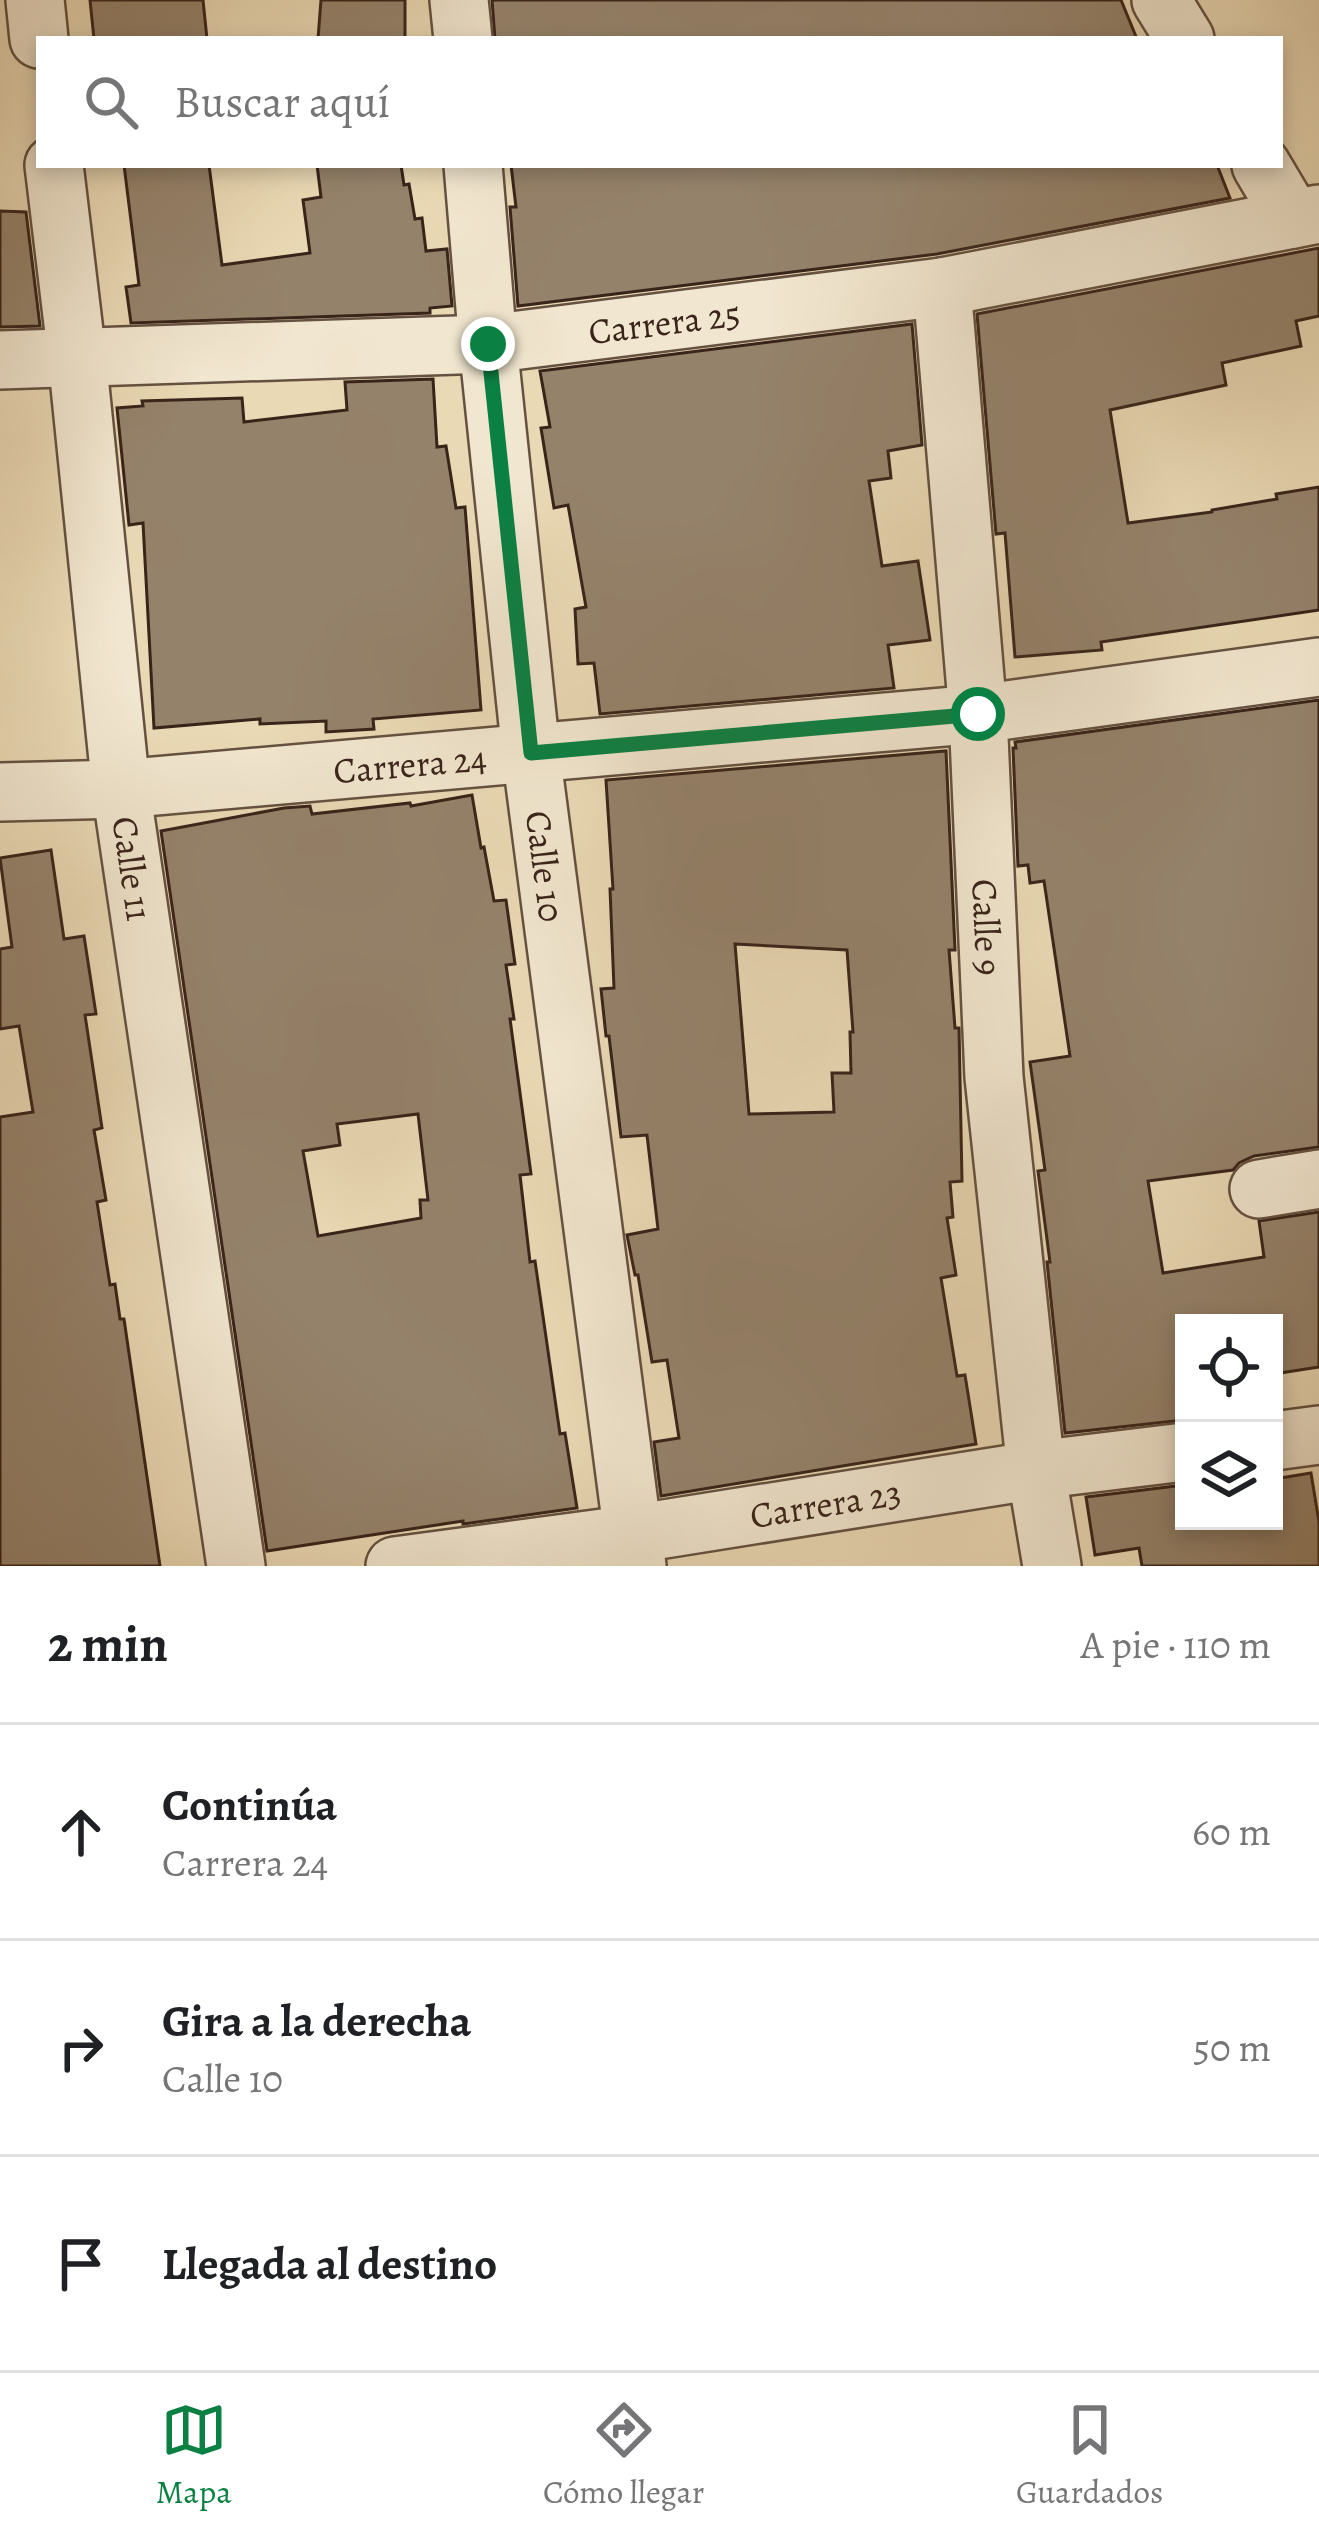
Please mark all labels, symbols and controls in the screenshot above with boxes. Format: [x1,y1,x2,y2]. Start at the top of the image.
search box [36,36,1283,168]
icon: search [78,69,144,135]
text: Buscar aquí [174,71,390,133]
street label: Carrera 25 [586,289,743,356]
route end [461,317,515,371]
route start [951,687,1005,741]
street label: Carrera 24 [331,733,488,795]
street label: Calle 10 [514,808,577,925]
street label: Calle 11 [100,813,164,924]
street label: Calle 9 [960,878,1014,977]
map controls [1175,1314,1283,1530]
button: locate [1175,1314,1283,1422]
button: layers [1175,1422,1283,1530]
street label: Carrera 23 [747,1468,905,1540]
text: 2 min [48,1609,168,1679]
text: A pie · 110 m [1081,1618,1271,1671]
text: Continúa [162,1774,337,1836]
icon: ahead [48,1799,114,1865]
text: 60 m [1192,1805,1271,1858]
text: Carrera 24 [162,1836,328,1889]
text: Gira a la derecha [162,1990,471,2052]
icon: right [48,2015,114,2081]
text: 50 m [1193,2021,1271,2074]
text: Calle 10 [162,2052,283,2105]
icon: arrive [48,2231,114,2297]
text: Llegada al destino [162,2233,497,2295]
tab: Mapa [156,2397,232,2514]
tab: Cómo llegar [543,2397,704,2514]
tab: Guardados [1016,2397,1163,2514]

